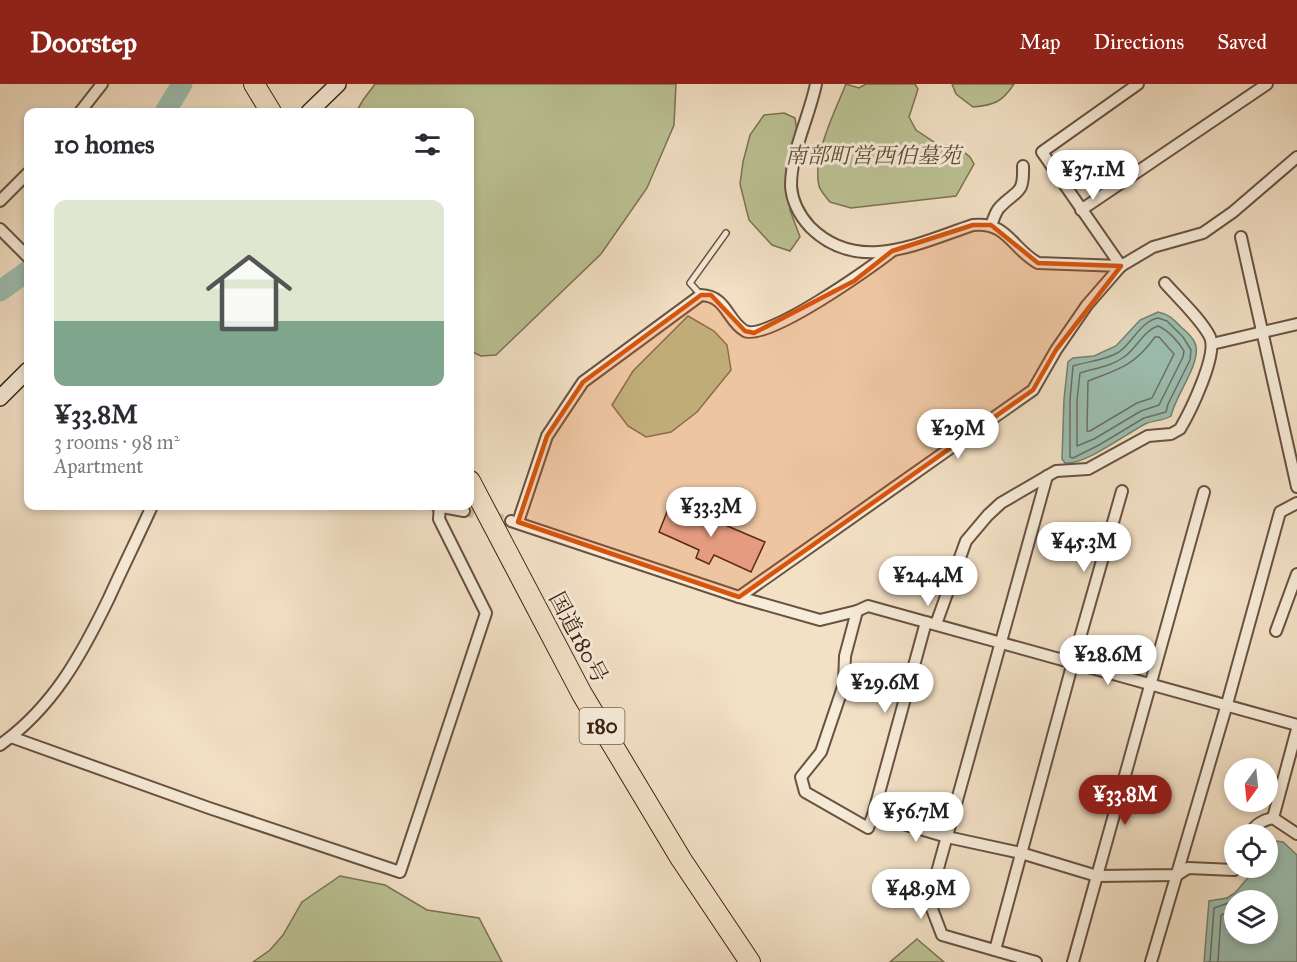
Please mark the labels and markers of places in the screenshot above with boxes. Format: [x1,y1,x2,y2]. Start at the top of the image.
pin: ¥37.1M [1044,150,1142,201]
pin: ¥29M [922,409,994,460]
pin: ¥33.3M [662,487,760,538]
pin: ¥45.3M [1035,522,1133,573]
pin: ¥24.4M [879,556,977,607]
pin: ¥28.6M [1059,635,1157,686]
pin: ¥29.6M [836,663,934,714]
pin: ¥33.8M [1076,775,1174,826]
pin: ¥56.7M [867,792,965,843]
pin: ¥48.9M [872,869,970,920]

